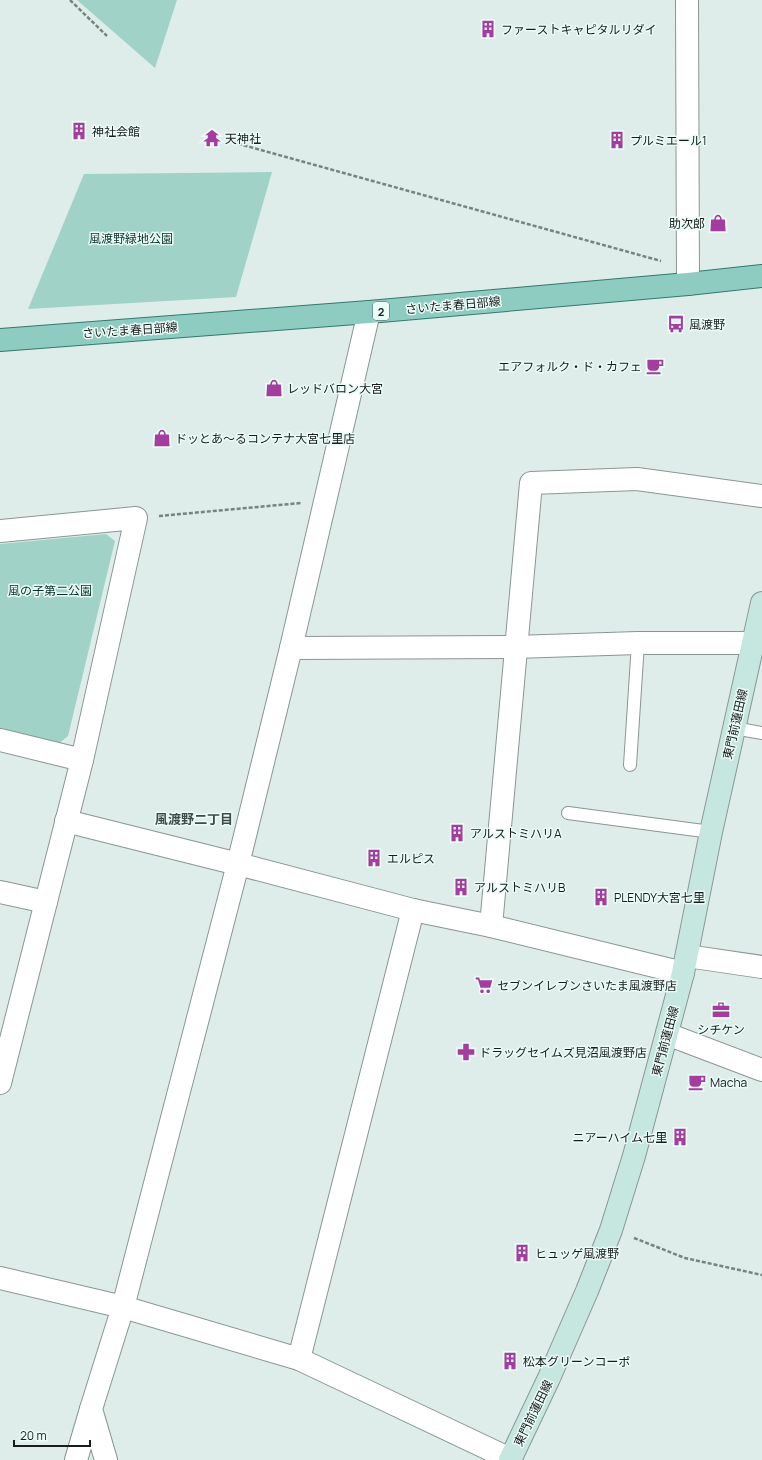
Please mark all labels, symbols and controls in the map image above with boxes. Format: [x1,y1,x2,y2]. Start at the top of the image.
building icon: ファーストキャピタルリダイ [478,19,498,39]
place label: ファーストキャピタルリダイ [501,21,656,38]
building icon: 神社会館 [69,121,89,141]
place label: 神社会館 [92,123,140,140]
temple icon: 天神社 [202,128,222,148]
place label: 天神社 [225,130,261,147]
building icon: プルミエール1 [607,130,627,150]
place label: プルミエール1 [630,132,707,149]
shop icon: 助次郎 [708,213,728,233]
place label: 助次郎 [669,215,705,232]
park label: 風渡野緑地公園 [89,230,173,247]
street label: さいたま春日部線 [405,292,501,318]
road number: 2 [373,302,389,320]
bus stop icon: 風渡野 [666,314,686,334]
place label: 風渡野 [689,316,725,333]
street label: さいたま春日部線 [82,318,178,342]
cafe icon: エアフォルク・ド・カフェ [645,356,665,376]
place label: エアフォルク・ド・カフェ [498,358,642,375]
shop icon: レッドバロン大宮 [264,378,284,398]
place label: レッドバロン大宮 [287,380,383,397]
shop icon: ドッとあ～るコンテナ大宮七里店 [152,428,172,448]
place label: ドッとあ～るコンテナ大宮七里店 [175,430,355,447]
park label: 風の子第二公園 [8,582,92,599]
street label: 東門前蓮田線 [719,687,751,761]
district label: 風渡野二丁目 [155,810,233,828]
building icon: アルストミハリA [447,823,467,843]
place label: アルストミハリA [470,825,562,842]
building icon: エルピス [364,848,384,868]
place label: エルピス [387,850,435,867]
building icon: アルストミハリB [451,877,471,897]
place label: アルストミハリB [474,879,565,896]
building icon: PLENDY大宮七里 [591,887,611,907]
place label: PLENDY大宮七里 [614,889,705,906]
supermarket icon: セブンイレブンさいたま風渡野店 [474,975,494,995]
place label: セブンイレブンさいたま風渡野店 [497,977,677,994]
office icon: シチケン [711,1000,731,1020]
street label: 東門前蓮田線 [647,1004,683,1078]
place label: シチケン [697,1021,745,1038]
pharmacy icon: ドラッグセイムズ見沼風渡野店 [456,1042,476,1062]
place label: ドラッグセイムズ見沼風渡野店 [479,1044,647,1061]
cafe icon: Macha [687,1072,707,1092]
place label: Macha [710,1074,747,1091]
building icon: ニアーハイム七里 [670,1127,690,1147]
place label: ニアーハイム七里 [572,1129,667,1146]
building icon: ヒュッゲ風渡野 [512,1243,532,1263]
place label: ヒュッゲ風渡野 [535,1245,619,1262]
building icon: 松本グリーンコーポ [500,1351,520,1371]
place label: 松本グリーンコーポ [523,1353,630,1370]
street label: 東門前蓮田線 [510,1377,556,1449]
scale bar [14,1422,90,1448]
text: 20 m [20,1427,47,1444]

